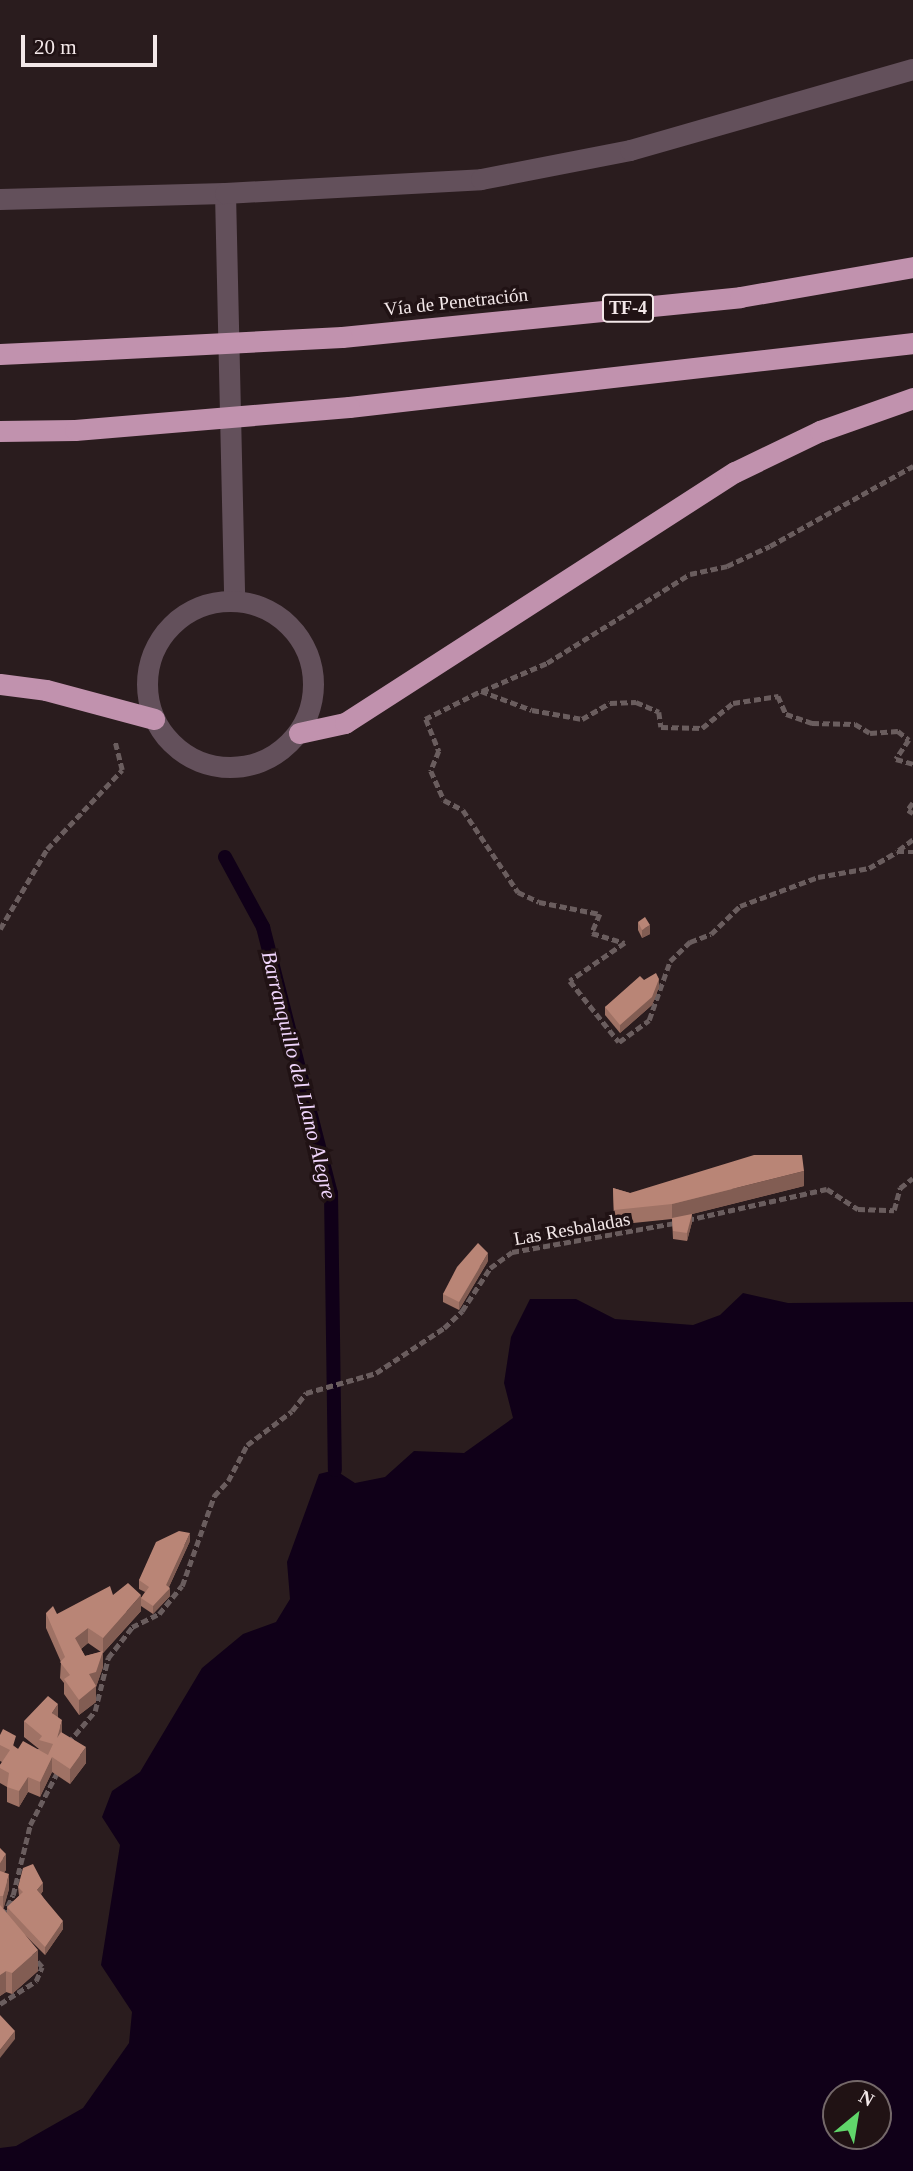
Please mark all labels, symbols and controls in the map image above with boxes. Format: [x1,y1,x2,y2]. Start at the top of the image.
scale bar [24,21,161,65]
text: 20 m [34,35,77,59]
street label: Vía de Penetración [383,283,529,321]
road number: TF-4 [602,294,654,322]
water label: Barranquillo del Llano Alegre [256,948,342,1202]
street label: Las Resbaladas [512,1208,632,1250]
north arrow [822,2080,892,2150]
text: N [856,2086,878,2111]

